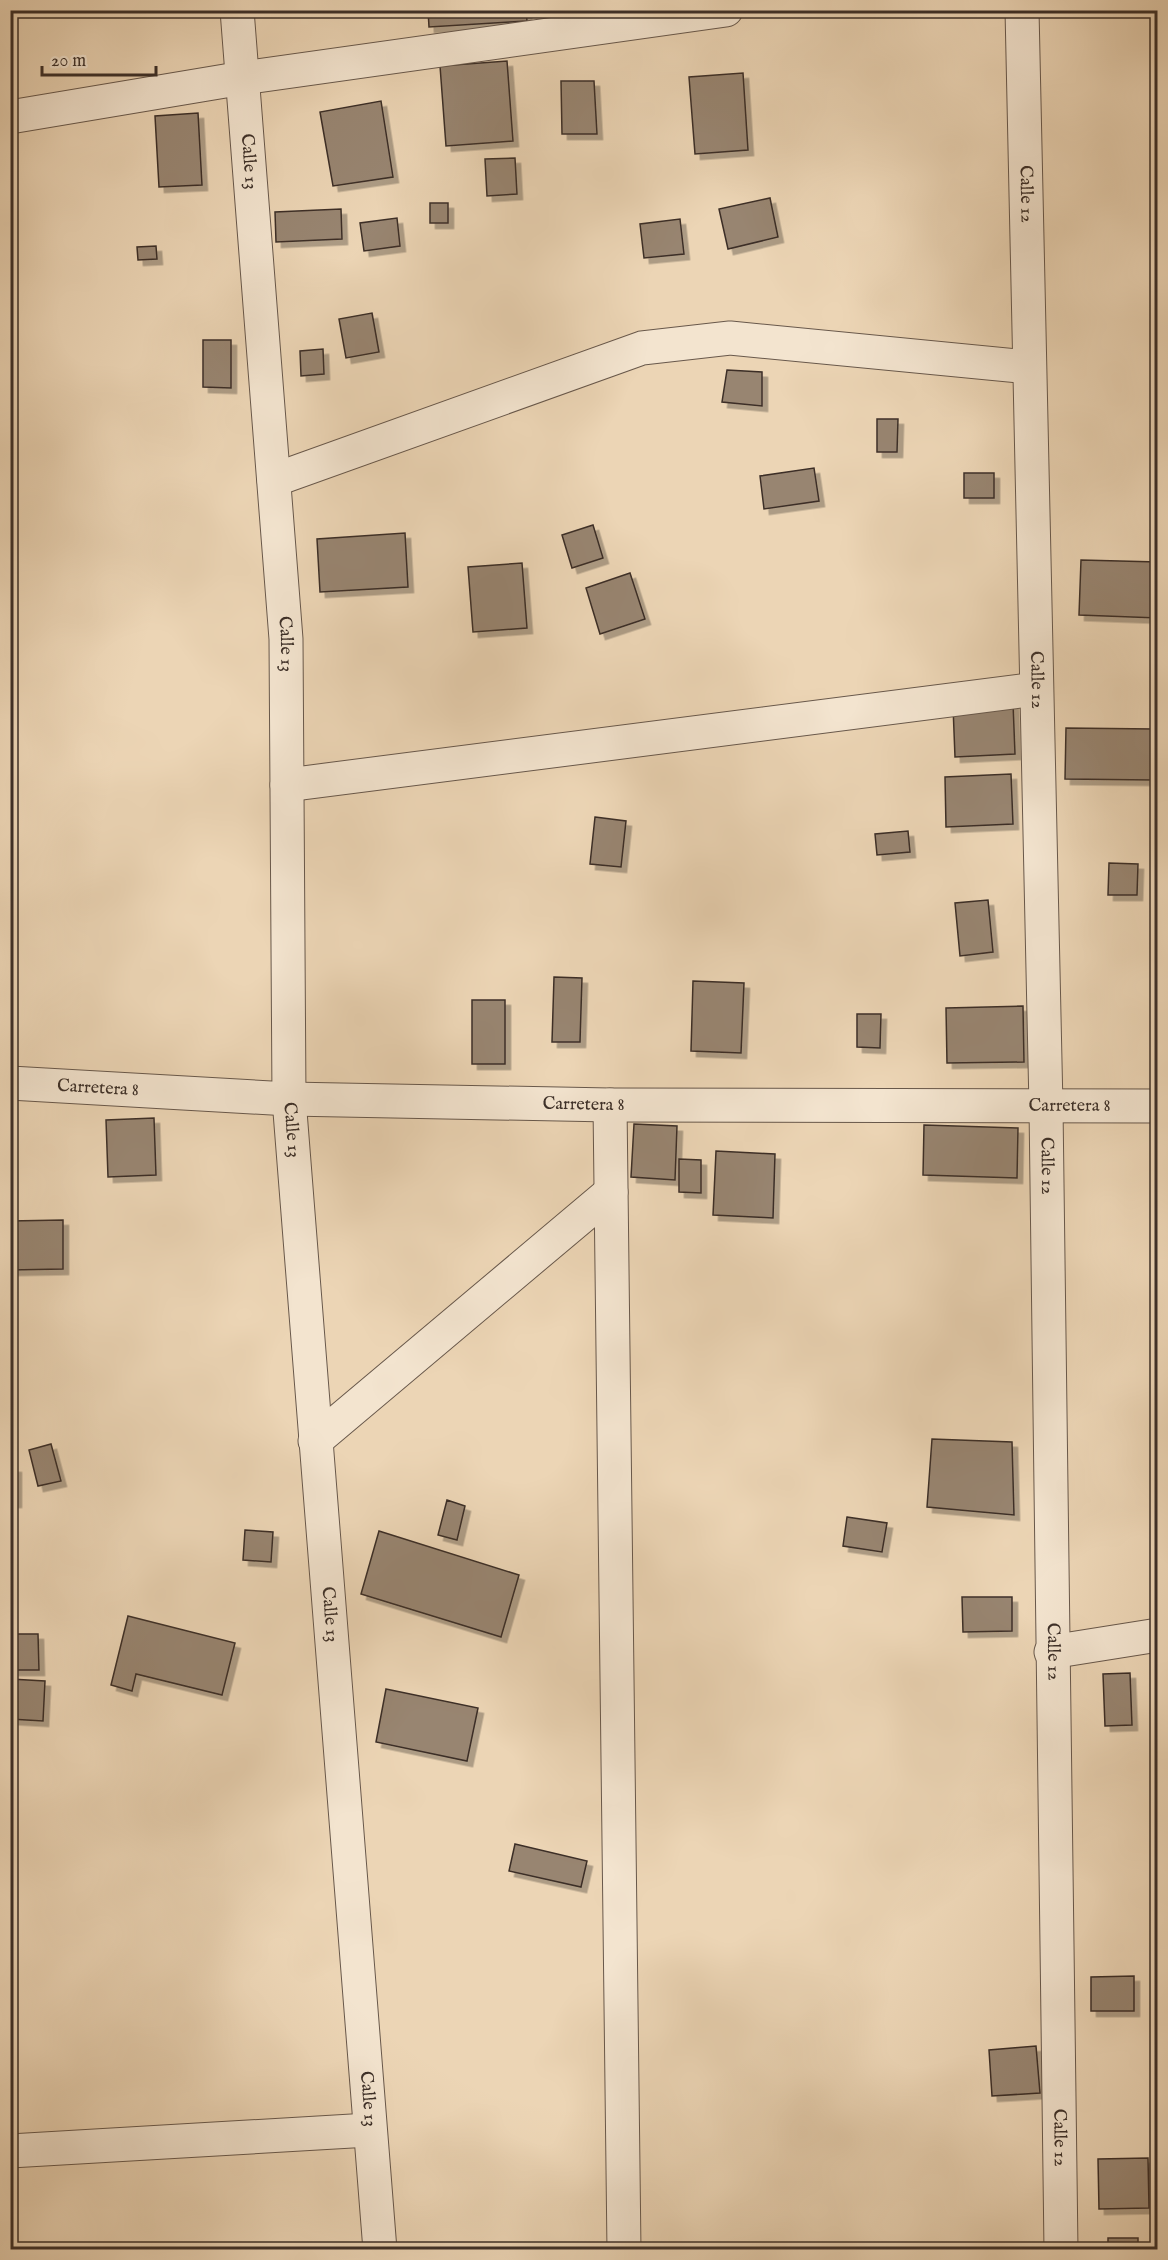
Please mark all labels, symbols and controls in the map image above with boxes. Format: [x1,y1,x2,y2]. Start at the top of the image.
scale bar [42,39,156,77]
text: 20 m [51,50,86,73]
street label: Calle 13 [235,133,262,190]
street label: Calle 12 [1014,165,1038,223]
street label: Calle 13 [273,615,298,672]
street label: Calle 12 [1025,651,1049,709]
street label: Carretera 8 [56,1074,139,1102]
street label: Carretera 8 [542,1092,624,1117]
street label: Carretera 8 [1028,1094,1110,1117]
street label: Calle 13 [278,1101,305,1159]
street label: Calle 12 [1035,1137,1059,1195]
street label: Calle 13 [316,1586,343,1643]
street label: Calle 12 [1041,1623,1065,1681]
street label: Calle 13 [354,2070,382,2128]
street label: Calle 12 [1048,2109,1071,2167]

